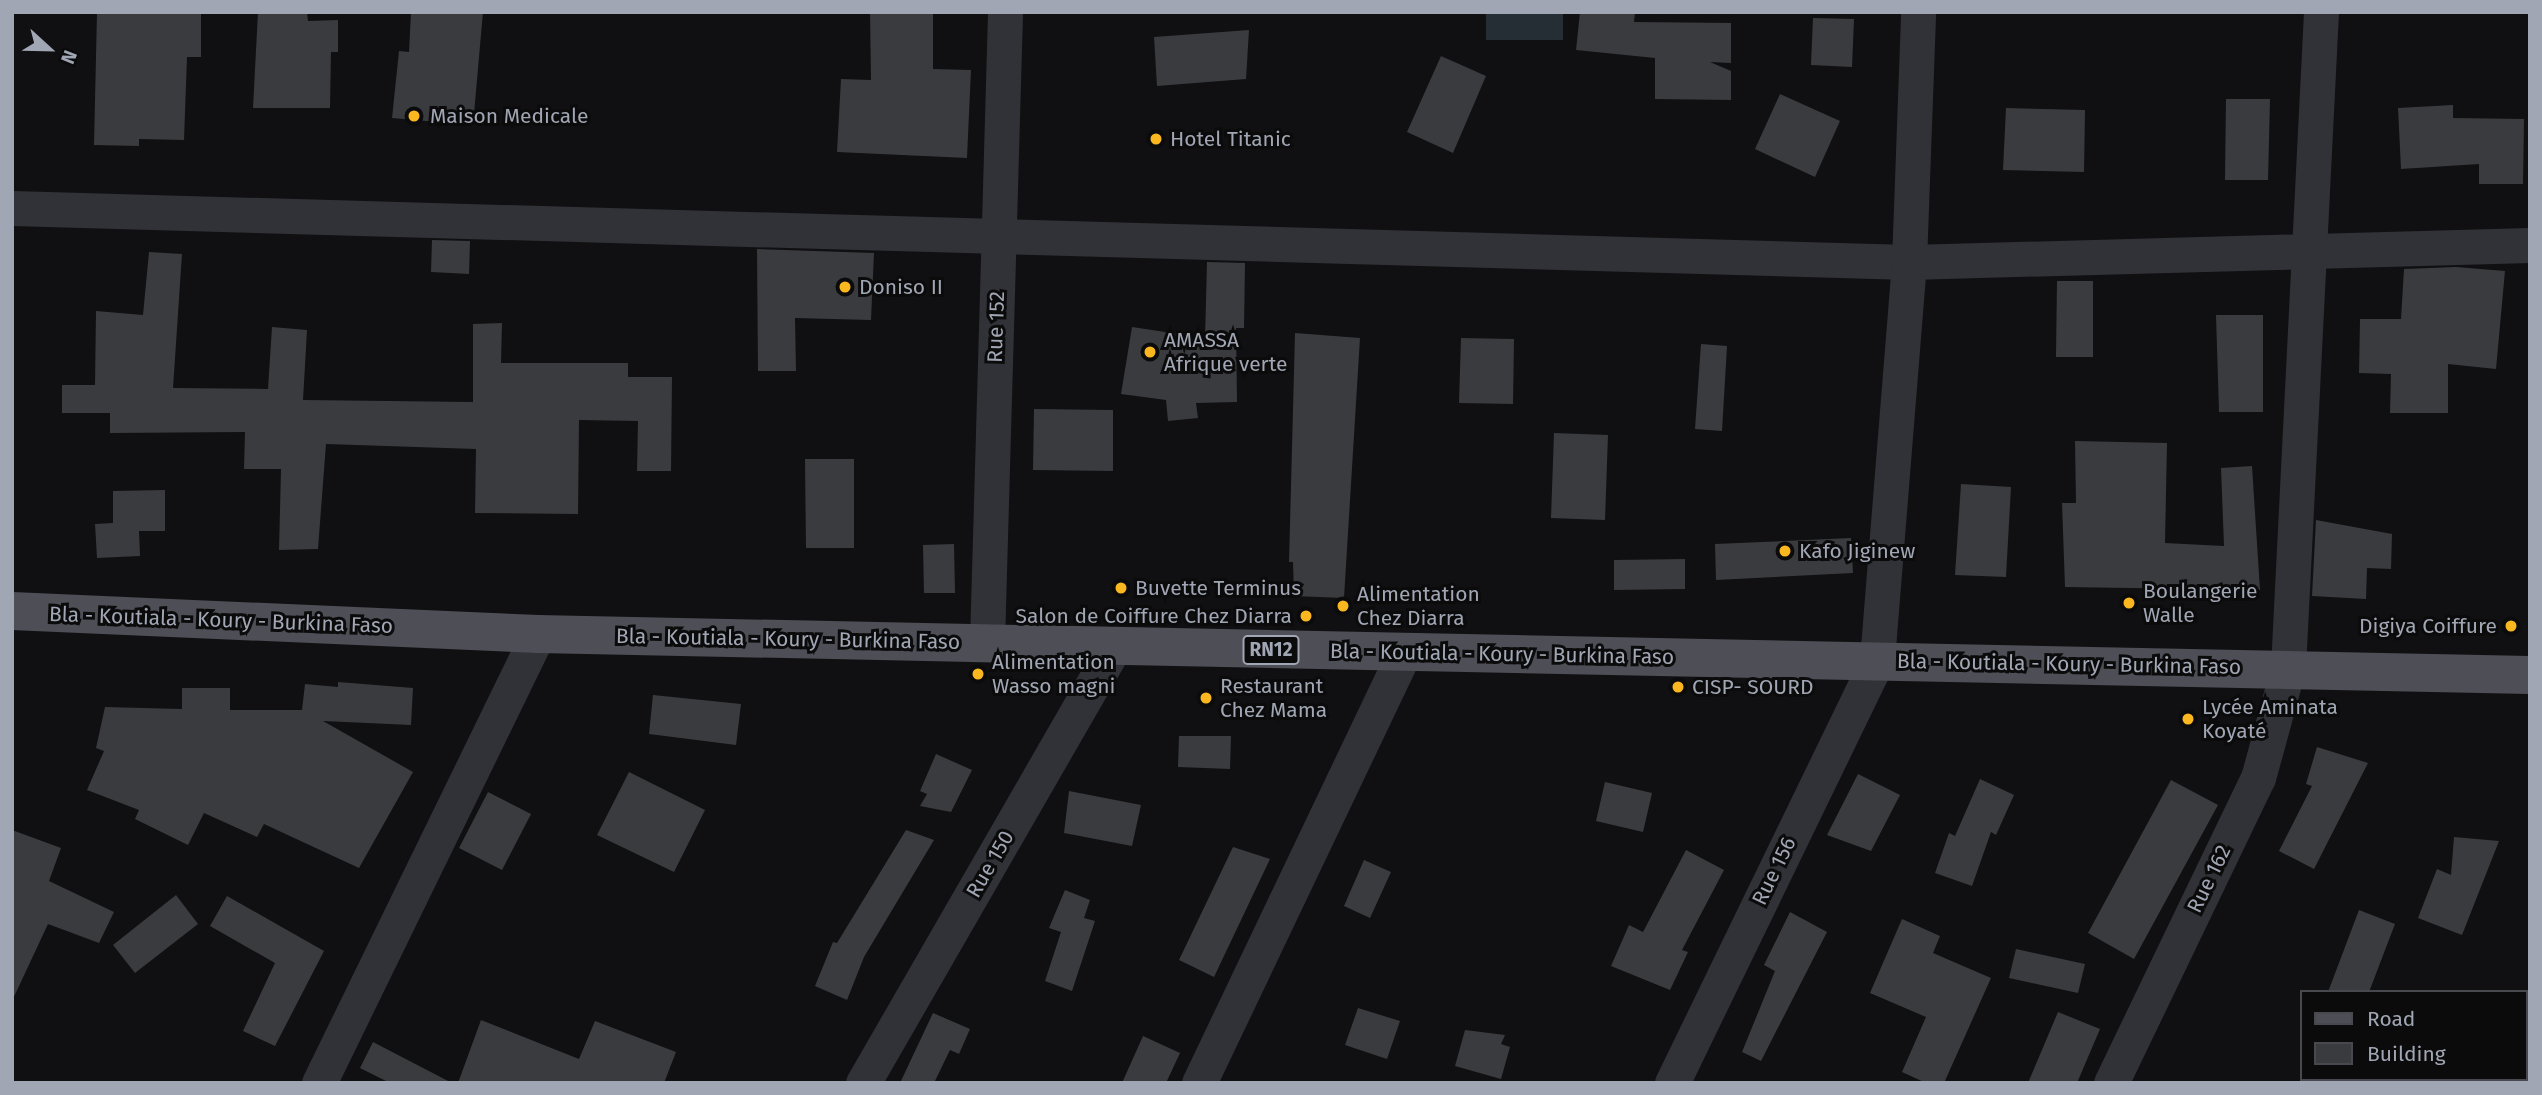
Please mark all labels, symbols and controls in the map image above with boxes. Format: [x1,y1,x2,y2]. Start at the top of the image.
north arrow [14,14,84,84]
text: N [56,47,82,67]
place label: Maison Medicale [430,103,588,129]
marker: Maison Medicale [404,106,424,126]
place label: Hotel Titanic [1170,126,1291,152]
marker: Hotel Titanic [1148,131,1164,147]
place label: Doniso II [859,274,943,300]
marker: Doniso II [837,279,853,295]
street label: Rue 152 [982,291,1010,363]
place label: AMASSA Afrique verte [1164,327,1287,377]
marker: AMASSA Afrique verte [1142,344,1158,360]
place label: Kafo Jiginew [1799,538,1915,564]
marker: Kafo Jiginew [1777,543,1793,559]
place label: Buvette Terminus [1135,575,1301,601]
place label: Boulangerie Walle [2143,578,2258,628]
marker: Buvette Terminus [1113,580,1129,596]
place label: Alimentation Chez Diarra [1357,581,1480,631]
marker: Boulangerie Walle [2121,595,2137,611]
marker: Alimentation Chez Diarra [1335,598,1351,614]
street label: Bla - Koutiala - Koury - Burkina Faso [49,601,393,639]
place label: Salon de Coiffure Chez Diarra [1016,603,1292,629]
marker: Salon de Coiffure Chez Diarra [1298,608,1314,624]
place label: Digiya Coiffure [2359,613,2497,639]
marker: Digiya Coiffure [2503,618,2519,634]
street label: Bla - Koutiala - Koury - Burkina Faso [616,623,960,655]
road number: RN12 [1241,635,1301,666]
street label: Bla - Koutiala - Koury - Burkina Faso [1330,638,1674,670]
street label: Bla - Koutiala - Koury - Burkina Faso [1897,648,2241,680]
place label: Alimentation Wasso magni [992,649,1116,699]
marker: Alimentation Wasso magni [970,666,986,682]
place label: Restaurant Chez Mama [1220,673,1327,723]
place label: CISP- SOURD [1692,674,1813,700]
marker: CISP- SOURD [1670,679,1686,695]
marker: Restaurant Chez Mama [1198,690,1214,706]
place label: Lycée Aminata Koyaté [2202,694,2338,744]
marker: Lycée Aminata Koyaté [2180,711,2196,727]
street label: Rue 150 [961,826,1019,902]
street label: Rue 156 [1747,833,1801,909]
street label: Rue 162 [2182,841,2236,917]
legend [2300,990,2528,1081]
text: Road [2367,1006,2415,1032]
text: Building [2367,1041,2446,1067]

